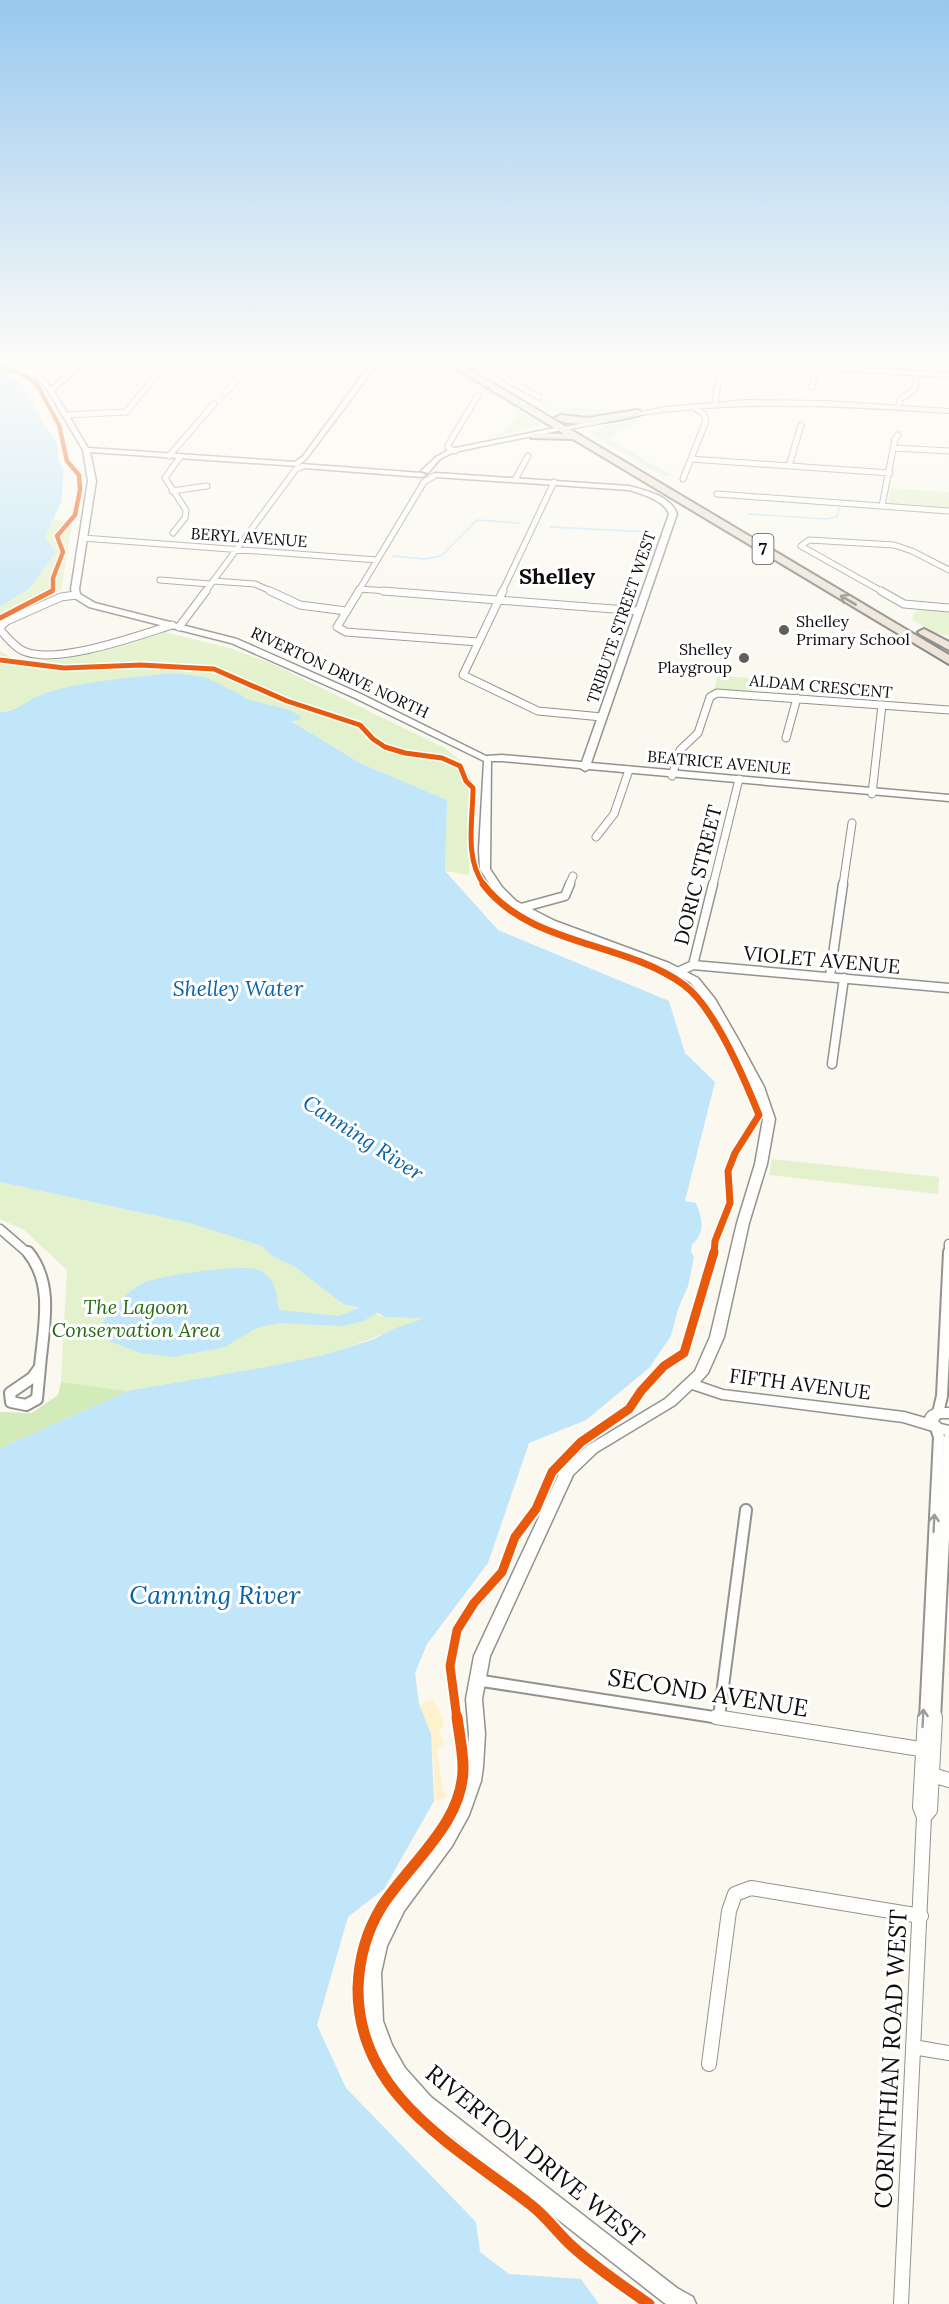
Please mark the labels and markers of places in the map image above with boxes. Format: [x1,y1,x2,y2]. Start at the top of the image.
place label: Shelley Primary School [796,611,910,649]
marker: Shelley Primary School [777,623,791,637]
place label: Shelley Playgroup [658,639,733,677]
marker: Shelley Playgroup [737,651,751,665]

